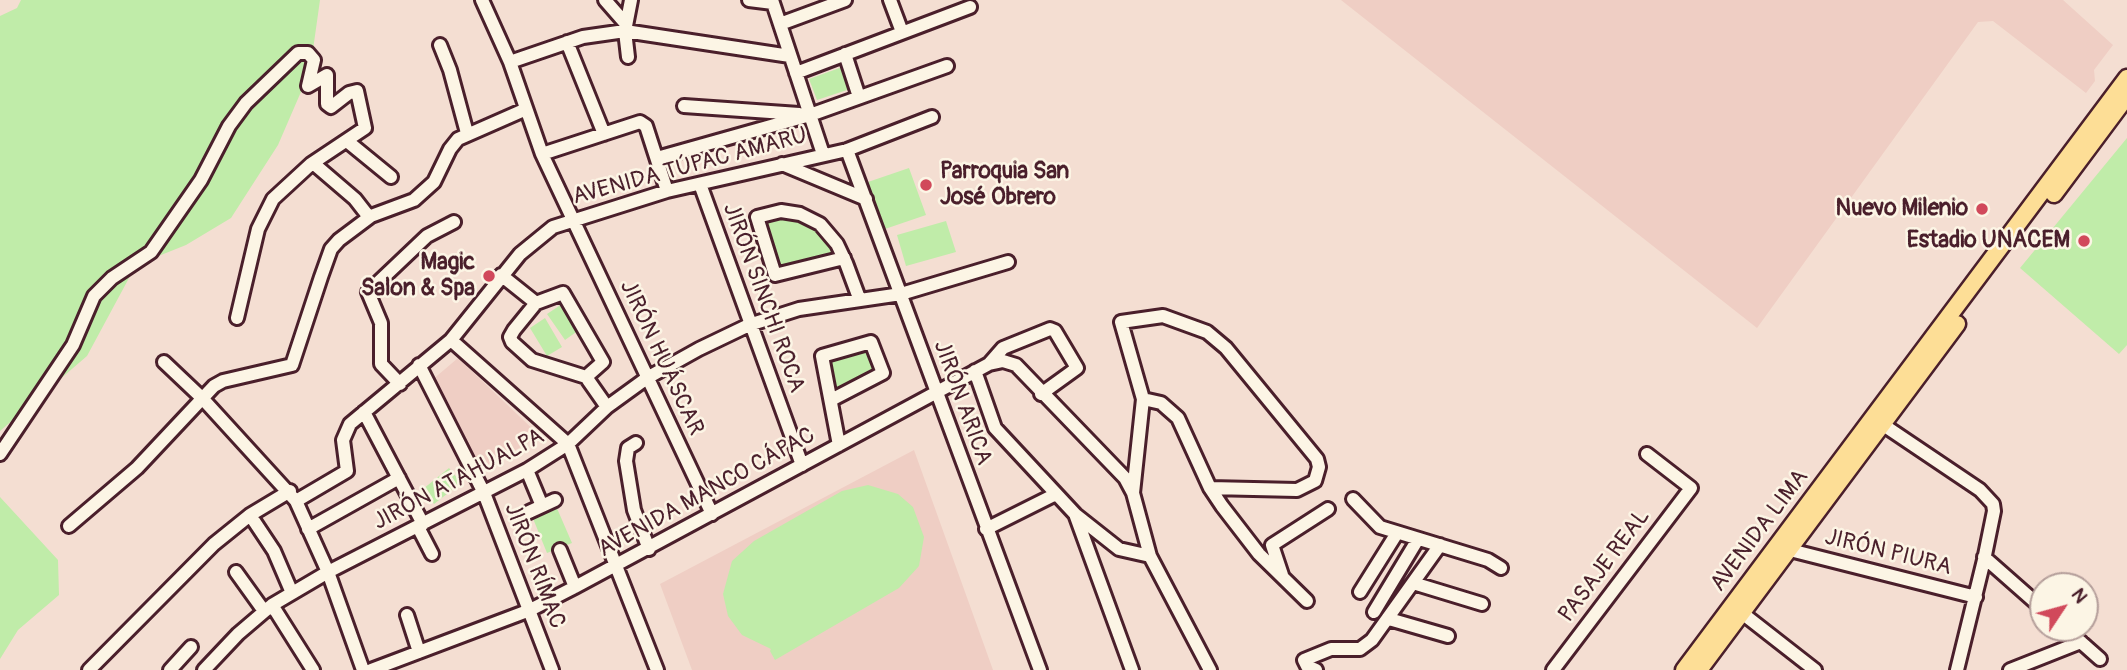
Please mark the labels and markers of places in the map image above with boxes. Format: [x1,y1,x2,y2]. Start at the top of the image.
place label: Parroquia San José Obrero [940,158,1069,212]
marker: Parroquia San José Obrero [918,177,934,193]
place label: Nuevo Milenio [1835,195,1968,223]
marker: Nuevo Milenio [1974,201,1990,217]
place label: Estadio UNACEM [1907,227,2070,255]
marker: Estadio UNACEM [2076,233,2092,249]
place label: Magic Salon & Spa [361,249,475,303]
marker: Magic Salon & Spa [481,268,497,284]

